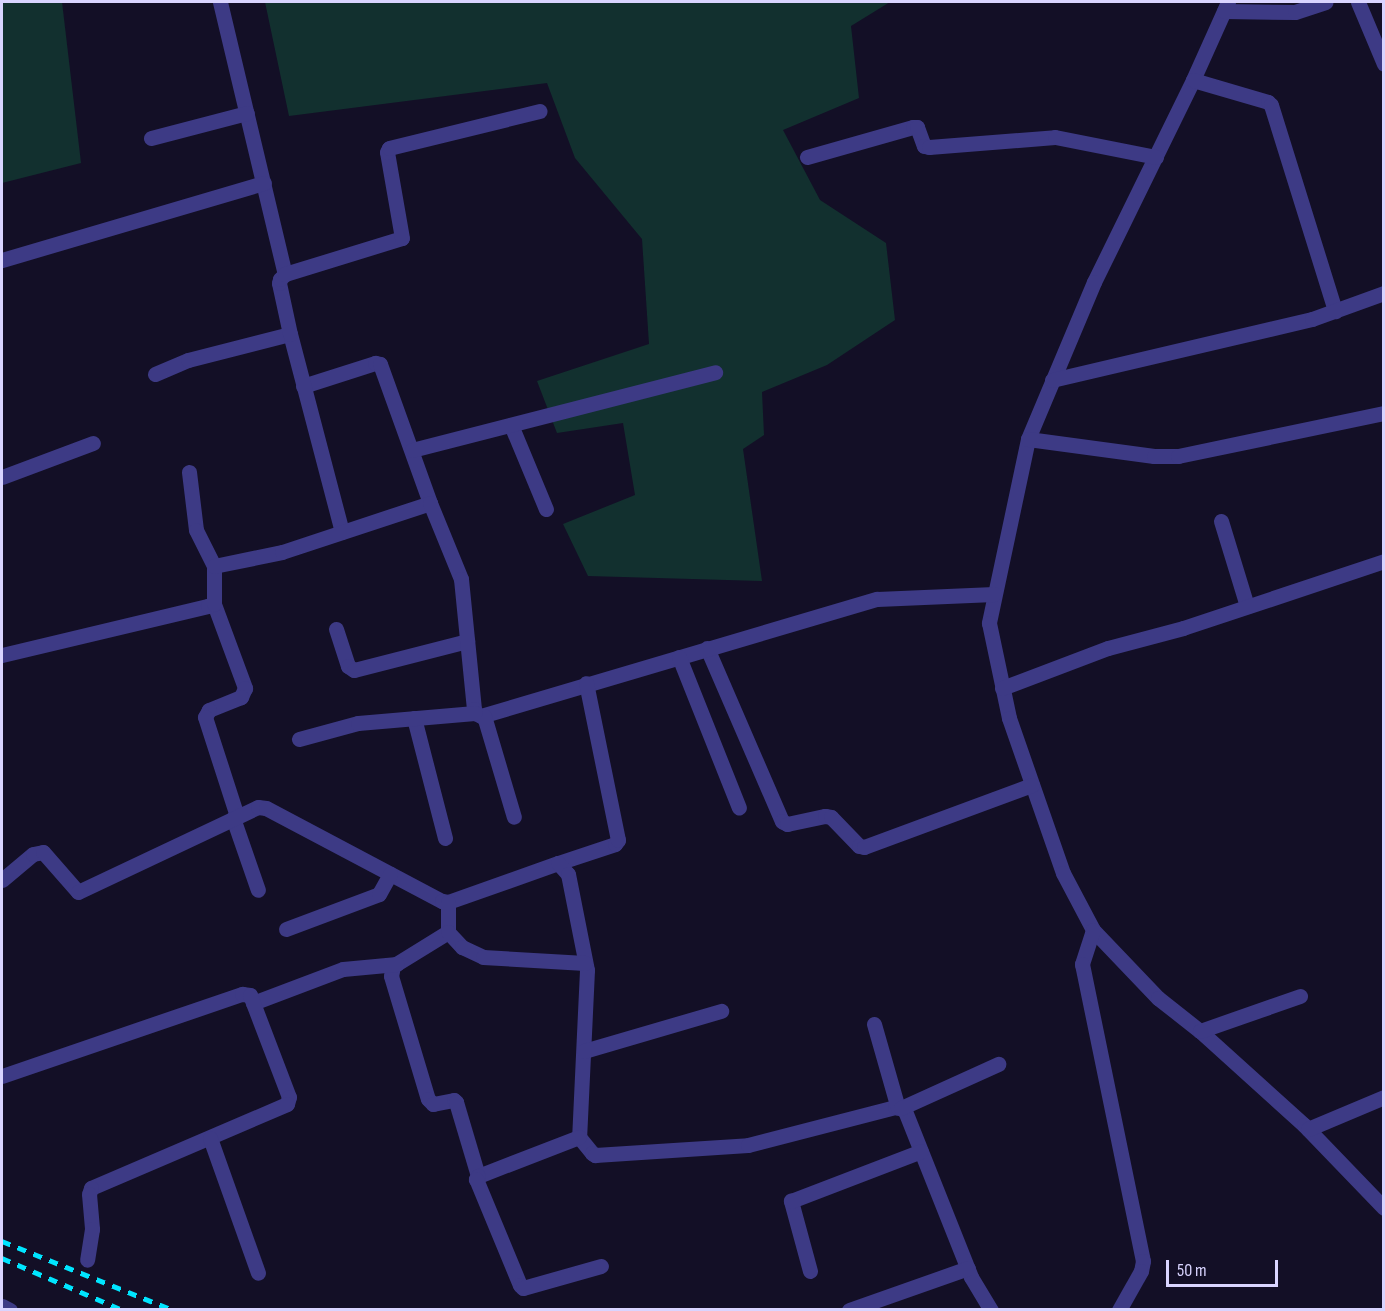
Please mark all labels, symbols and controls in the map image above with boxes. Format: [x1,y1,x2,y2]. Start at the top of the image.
scale bar [1169,1248,1282,1286]
text: 50 m [1177,1260,1207,1281]

